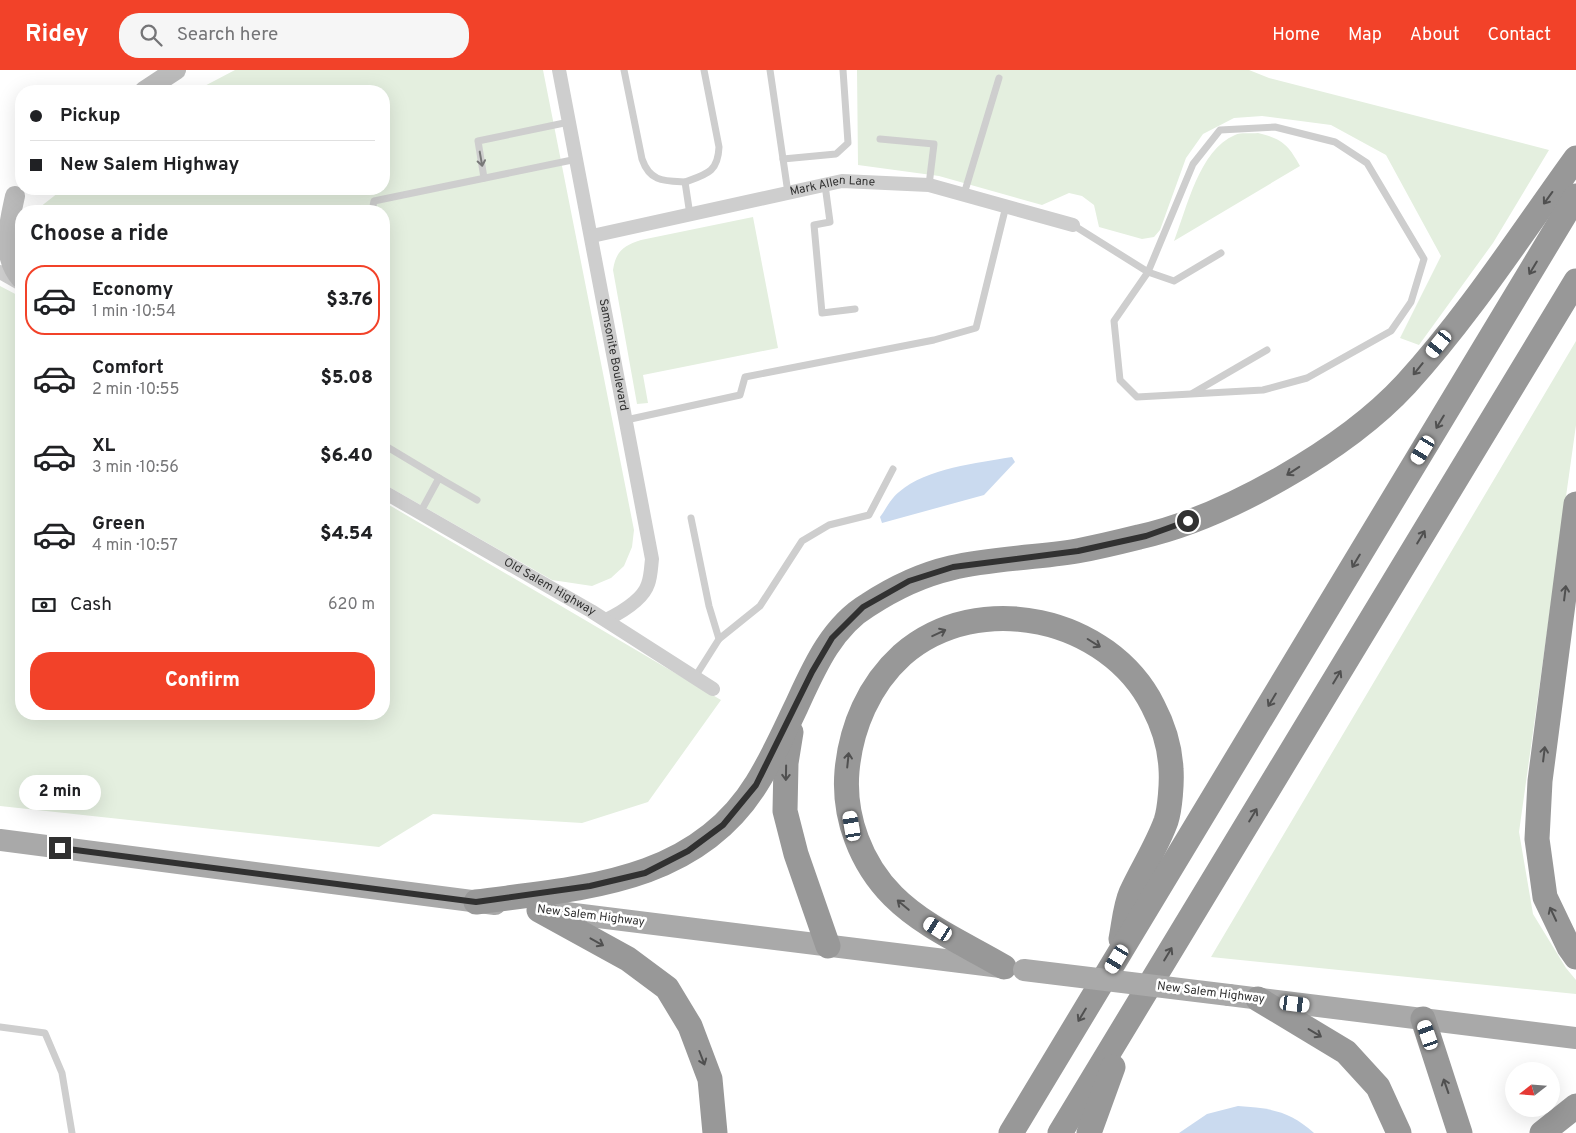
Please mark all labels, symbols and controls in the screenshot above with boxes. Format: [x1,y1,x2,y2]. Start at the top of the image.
search box [119,13,469,58]
text: Ridey [25,20,89,50]
icon: search [137,21,165,49]
text: Search here [177,23,278,47]
text: Home [1272,24,1320,47]
text: Map [1348,24,1382,47]
text: About [1410,24,1459,47]
text: Contact [1487,24,1551,47]
text: Pickup [60,104,120,128]
one-way arrow [476,151,486,167]
text: New Salem Highway [60,153,239,177]
street label: Mark Allen Lane [788,173,876,200]
one-way arrow [1543,191,1553,205]
text: Choose a ride [30,221,168,248]
one-way arrow [1527,260,1537,274]
icon: car [32,278,77,323]
text: Economy [92,278,173,302]
text: $3.76 [326,288,373,312]
street label: Samsonite Boulevard [595,297,632,412]
text: 1 min · 10:54 [92,302,176,322]
car [1423,328,1454,360]
icon: car [32,356,77,401]
text: Comfort [92,356,164,380]
one-way arrow [1412,362,1423,375]
text: $5.08 [320,366,373,390]
text: 2 min · 10:55 [92,380,179,400]
one-way arrow [1434,414,1444,428]
car [1408,433,1437,467]
icon: car [32,434,77,479]
text: XL [92,434,115,458]
text: $6.40 [320,444,373,468]
text: 3 min · 10:56 [92,458,179,478]
one-way arrow [1286,466,1300,476]
route start [1177,510,1199,532]
icon: car [32,512,77,557]
text: Green [92,512,145,536]
text: $4.54 [320,522,373,546]
one-way arrow [1417,531,1427,545]
text: 4 min · 10:57 [92,536,178,556]
street label: Old Salem Highway [501,554,599,620]
one-way arrow [1351,554,1361,568]
one-way arrow [1560,585,1570,601]
icon: cash [30,591,58,619]
text: Cash [70,593,112,617]
text: 620 m [328,595,375,615]
one-way arrow [931,628,946,638]
one-way arrow [1086,639,1100,649]
button: Confirm [30,652,375,710]
one-way arrow [1332,670,1342,684]
one-way arrow [1267,693,1277,707]
one-way arrow [1539,746,1549,762]
one-way arrow [844,752,853,768]
one-way arrow [781,764,791,781]
callout: 2 min [19,776,101,810]
text: 2 min [39,782,81,802]
one-way arrow [1248,809,1258,823]
car [842,810,861,842]
route end [49,837,71,859]
one-way arrow [897,899,910,910]
street label: New Salem Highway [536,901,646,931]
one-way arrow [1548,907,1558,922]
car [921,915,954,943]
one-way arrow [589,938,604,947]
car [1102,942,1131,976]
one-way arrow [1164,948,1174,962]
street label: New Salem Highway [1156,978,1266,1008]
car [1279,995,1310,1013]
one-way arrow [1077,1008,1087,1022]
car [1416,1018,1439,1052]
one-way arrow [1307,1029,1321,1039]
one-way arrow [698,1050,707,1065]
north arrow [1505,1062,1560,1118]
map controls [1505,1062,1560,1117]
one-way arrow [1441,1079,1450,1095]

